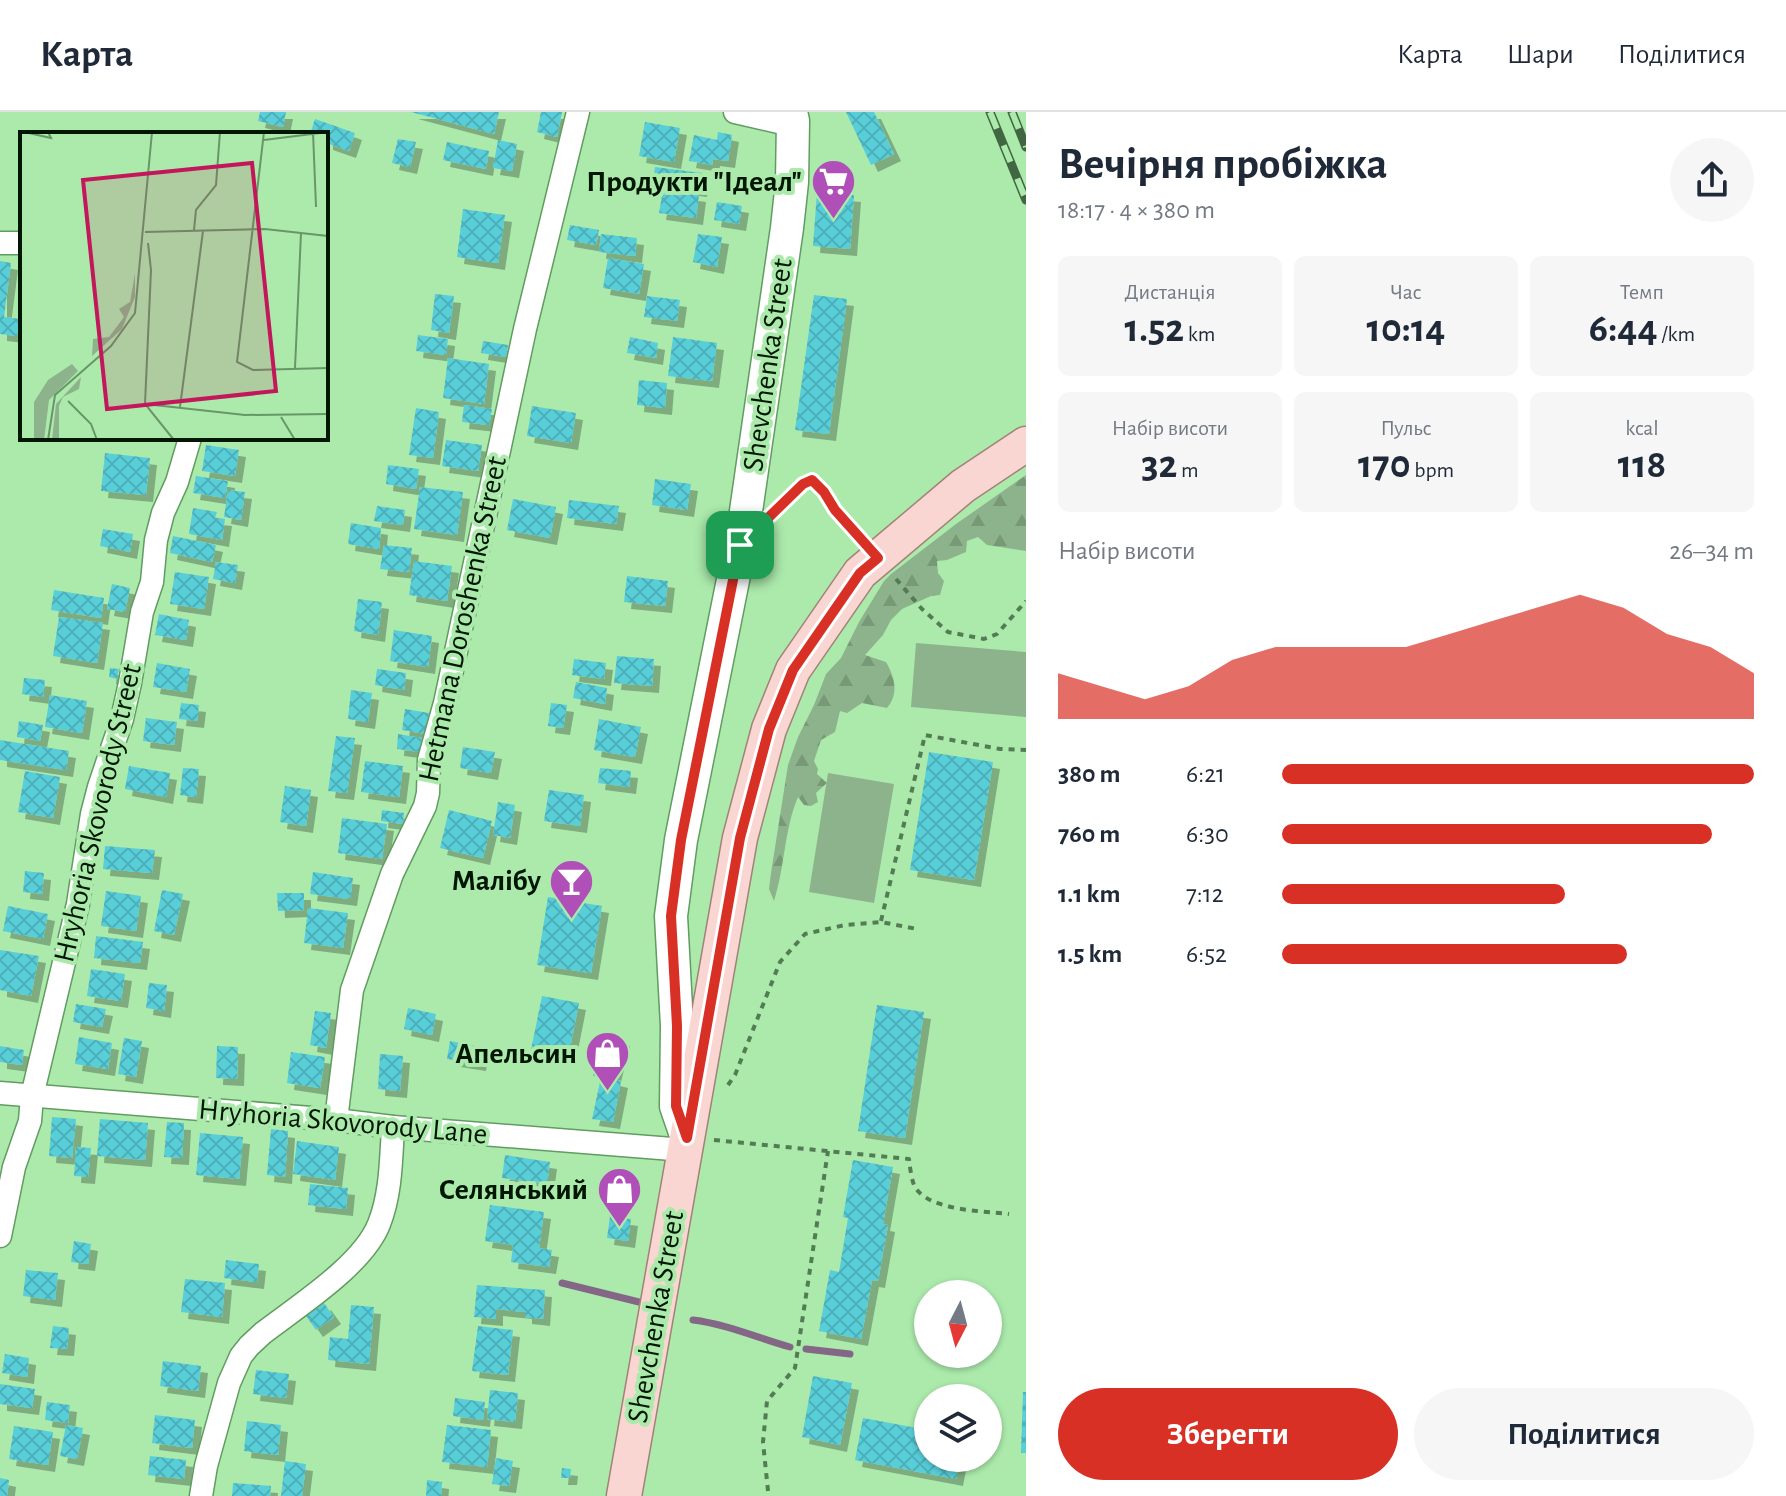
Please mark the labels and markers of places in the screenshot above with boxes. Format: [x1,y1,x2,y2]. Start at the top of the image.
supermarket icon: Продукти "Ідеал" [809,158,857,221]
place label: Продукти "Ідеал" [586,167,802,197]
pin [706,511,774,579]
bar icon: Малібу [548,857,596,920]
place label: Малібу [451,866,541,896]
shop icon: Апельсин [584,1030,632,1093]
place label: Апельсин [455,1039,577,1069]
shop icon: Селянський [595,1166,643,1229]
place label: Селянський [439,1175,588,1205]

